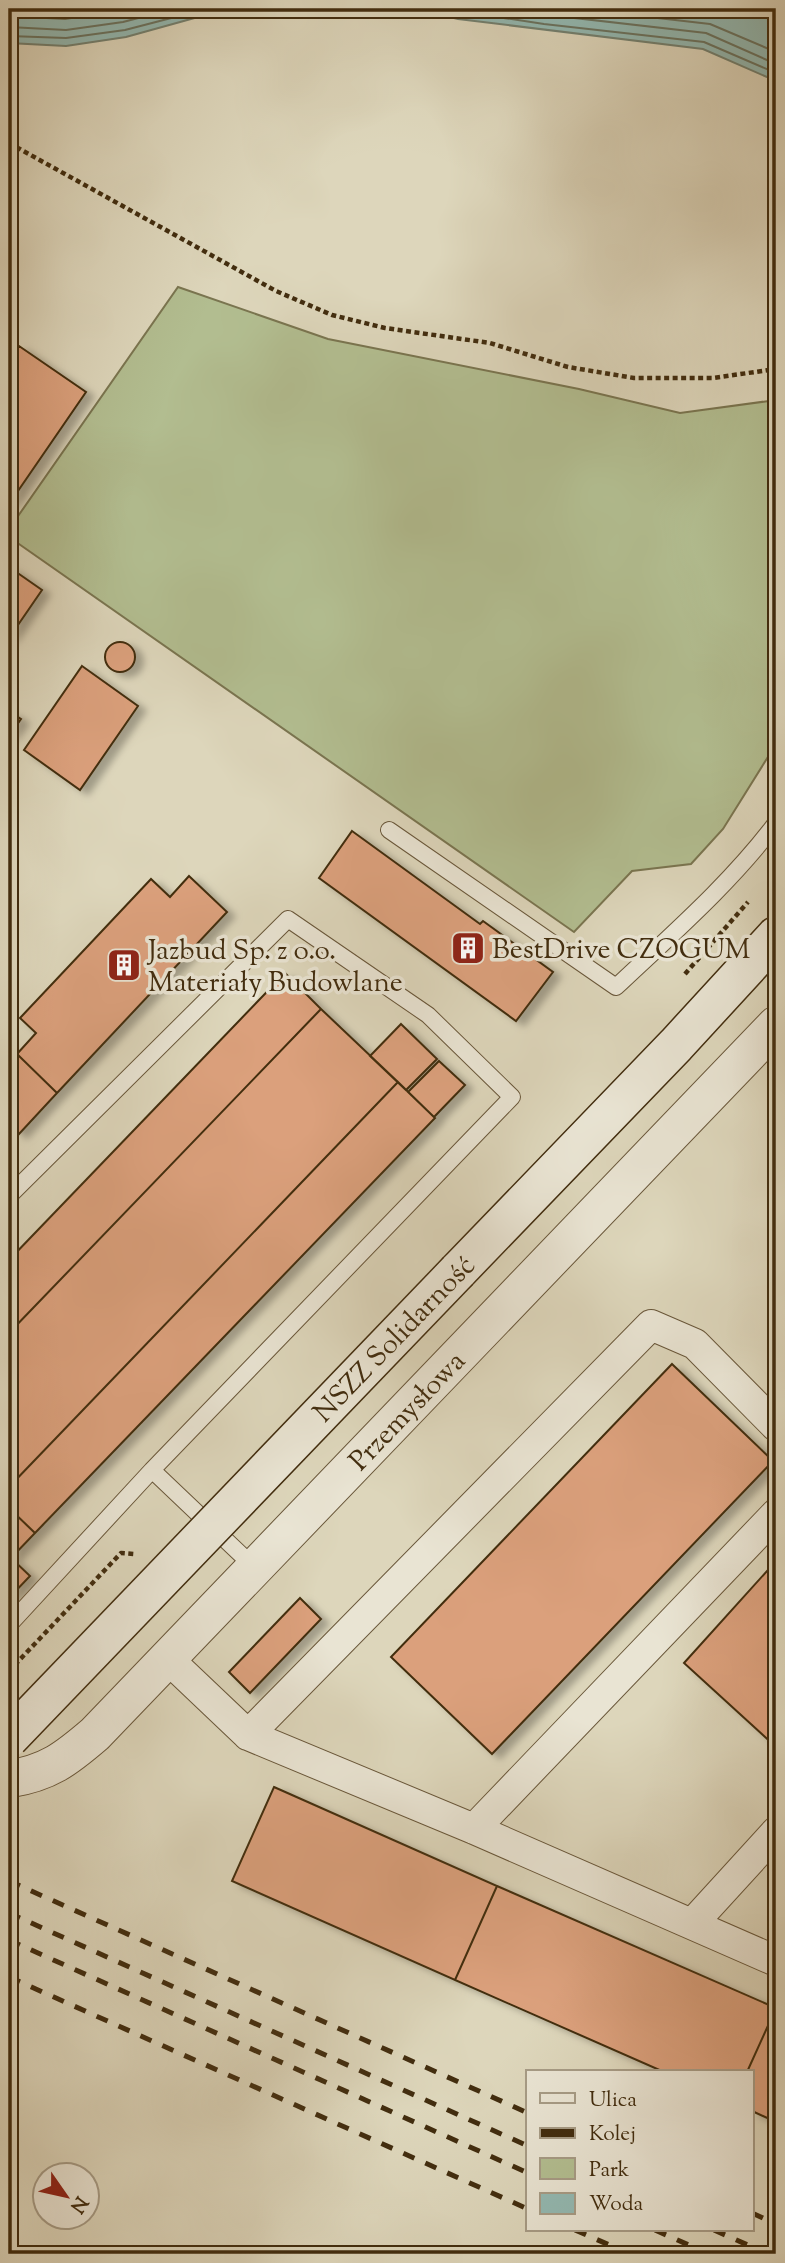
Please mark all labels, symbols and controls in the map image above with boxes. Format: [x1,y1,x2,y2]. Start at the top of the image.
building icon: BestDrive CZOGUM [449,929,487,967]
place label: BestDrive CZOGUM [492,931,751,971]
place label: Jazbud Sp. z o.o. Materiały Budowlane [146,932,403,1004]
building icon: Jazbud Sp. z o.o. Materiały Budowlane [105,946,143,984]
street label: NSZZ Solidarność [305,1248,485,1432]
street label: Przemysłowa [341,1343,476,1481]
legend [526,2070,754,2232]
text: Ulica [589,2086,637,2116]
text: Kolej [589,2120,636,2150]
text: Park [589,2156,630,2186]
north arrow [32,2162,102,2232]
text: N [63,2190,93,2218]
text: Woda [589,2190,644,2220]

